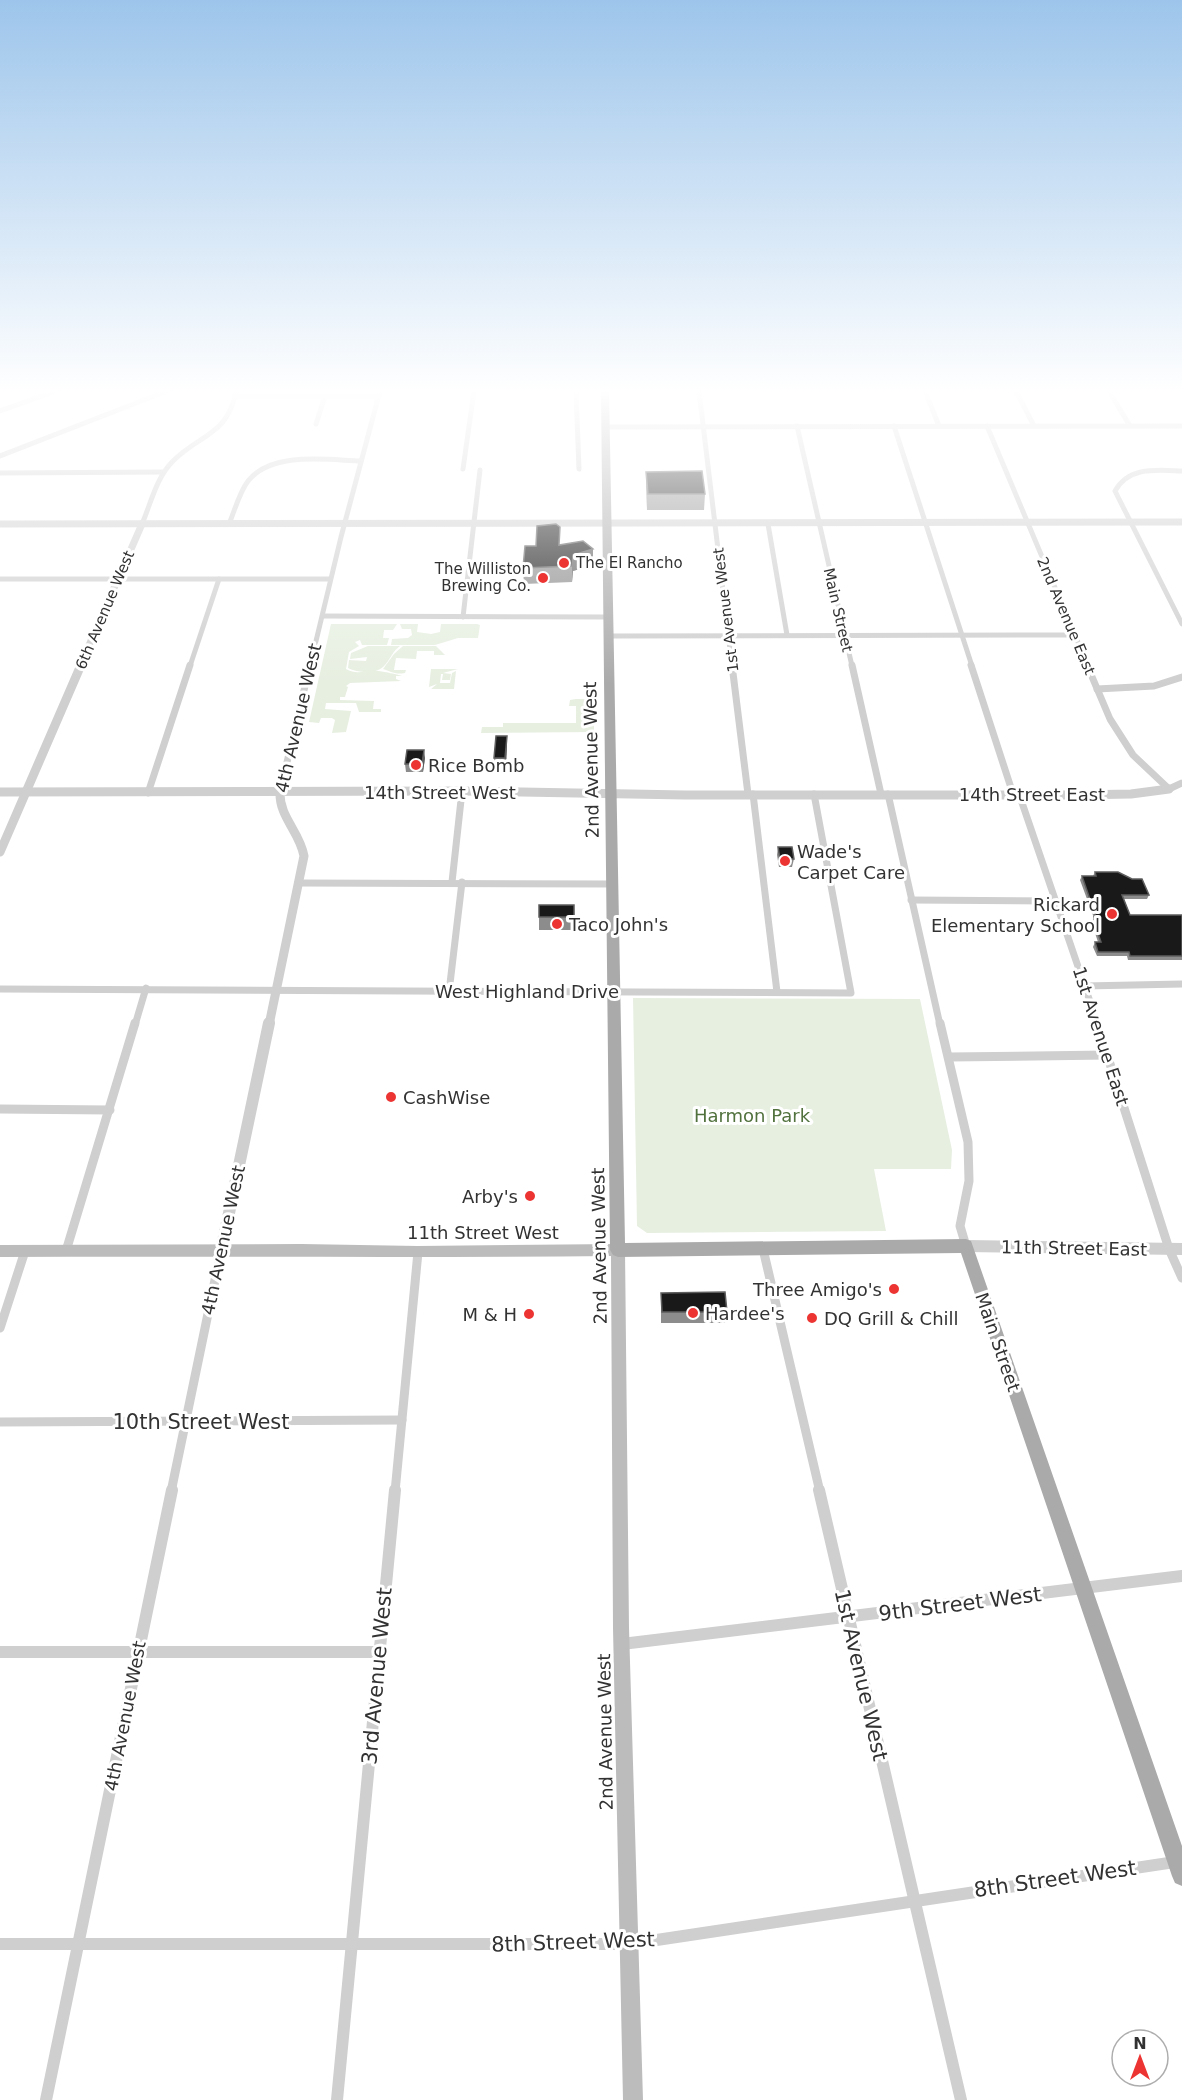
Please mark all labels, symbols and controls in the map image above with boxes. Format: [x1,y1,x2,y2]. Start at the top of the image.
street label: 1st Avenue West [709,547,743,673]
street label: 6th Avenue West [72,548,138,672]
place label: The El Rancho [575,554,683,572]
street label: 2nd Avenue East [1033,554,1099,678]
marker: The El Rancho [557,556,571,570]
place label: The Williston Brewing Co. [434,560,531,595]
street label: Main Street [820,566,856,654]
marker: The Williston Brewing Co. [536,571,550,585]
street label: 4th Avenue West [271,641,325,795]
street label: 2nd Avenue West [579,681,603,839]
place label: Rice Bomb [428,755,525,776]
marker: Rice Bomb [409,758,423,772]
street label: 14th Street West [364,782,516,803]
street label: 14th Street East [959,784,1105,805]
place label: Wade's Carpet Care [797,841,905,883]
marker: Wade's Carpet Care [778,854,792,868]
place label: Rickard Elementary School [931,894,1100,936]
marker: Rickard Elementary School [1105,907,1119,921]
place label: Taco John's [568,914,668,935]
marker: Taco John's [550,917,564,931]
street label: 1st Avenue East [1069,964,1133,1108]
street label: West Highland Drive [435,981,619,1002]
place label: CashWise [403,1087,490,1108]
marker: CashWise [384,1090,398,1104]
park label: Harmon Park [694,1105,811,1126]
street label: 4th Avenue West [197,1163,249,1317]
street label: 2nd Avenue West [587,1167,611,1325]
place label: Arby's [462,1186,518,1207]
marker: Arby's [523,1189,537,1203]
street label: 11th Street West [407,1222,559,1243]
street label: 11th Street East [1001,1236,1147,1260]
place label: Three Amigo's [752,1279,882,1300]
marker: Three Amigo's [887,1282,901,1296]
street label: Main Street [971,1290,1025,1394]
place label: Hardee's [705,1303,785,1324]
place label: M & H [462,1304,517,1325]
marker: Hardee's [686,1306,700,1320]
marker: M & H [522,1307,536,1321]
place label: DQ Grill & Chill [824,1308,959,1329]
marker: DQ Grill & Chill [805,1311,819,1325]
street label: 10th Street West [112,1410,290,1434]
street label: 9th Street West [877,1582,1043,1626]
street label: 3rd Avenue West [357,1586,397,1766]
street label: 1st Avenue West [830,1587,892,1763]
street label: 4th Avenue West [100,1639,150,1793]
street label: 2nd Avenue West [593,1653,617,1811]
street label: 8th Street West [972,1856,1138,1902]
street label: 8th Street West [491,1927,655,1957]
north arrow [1110,2028,1170,2088]
text: N [1133,2034,1147,2053]

